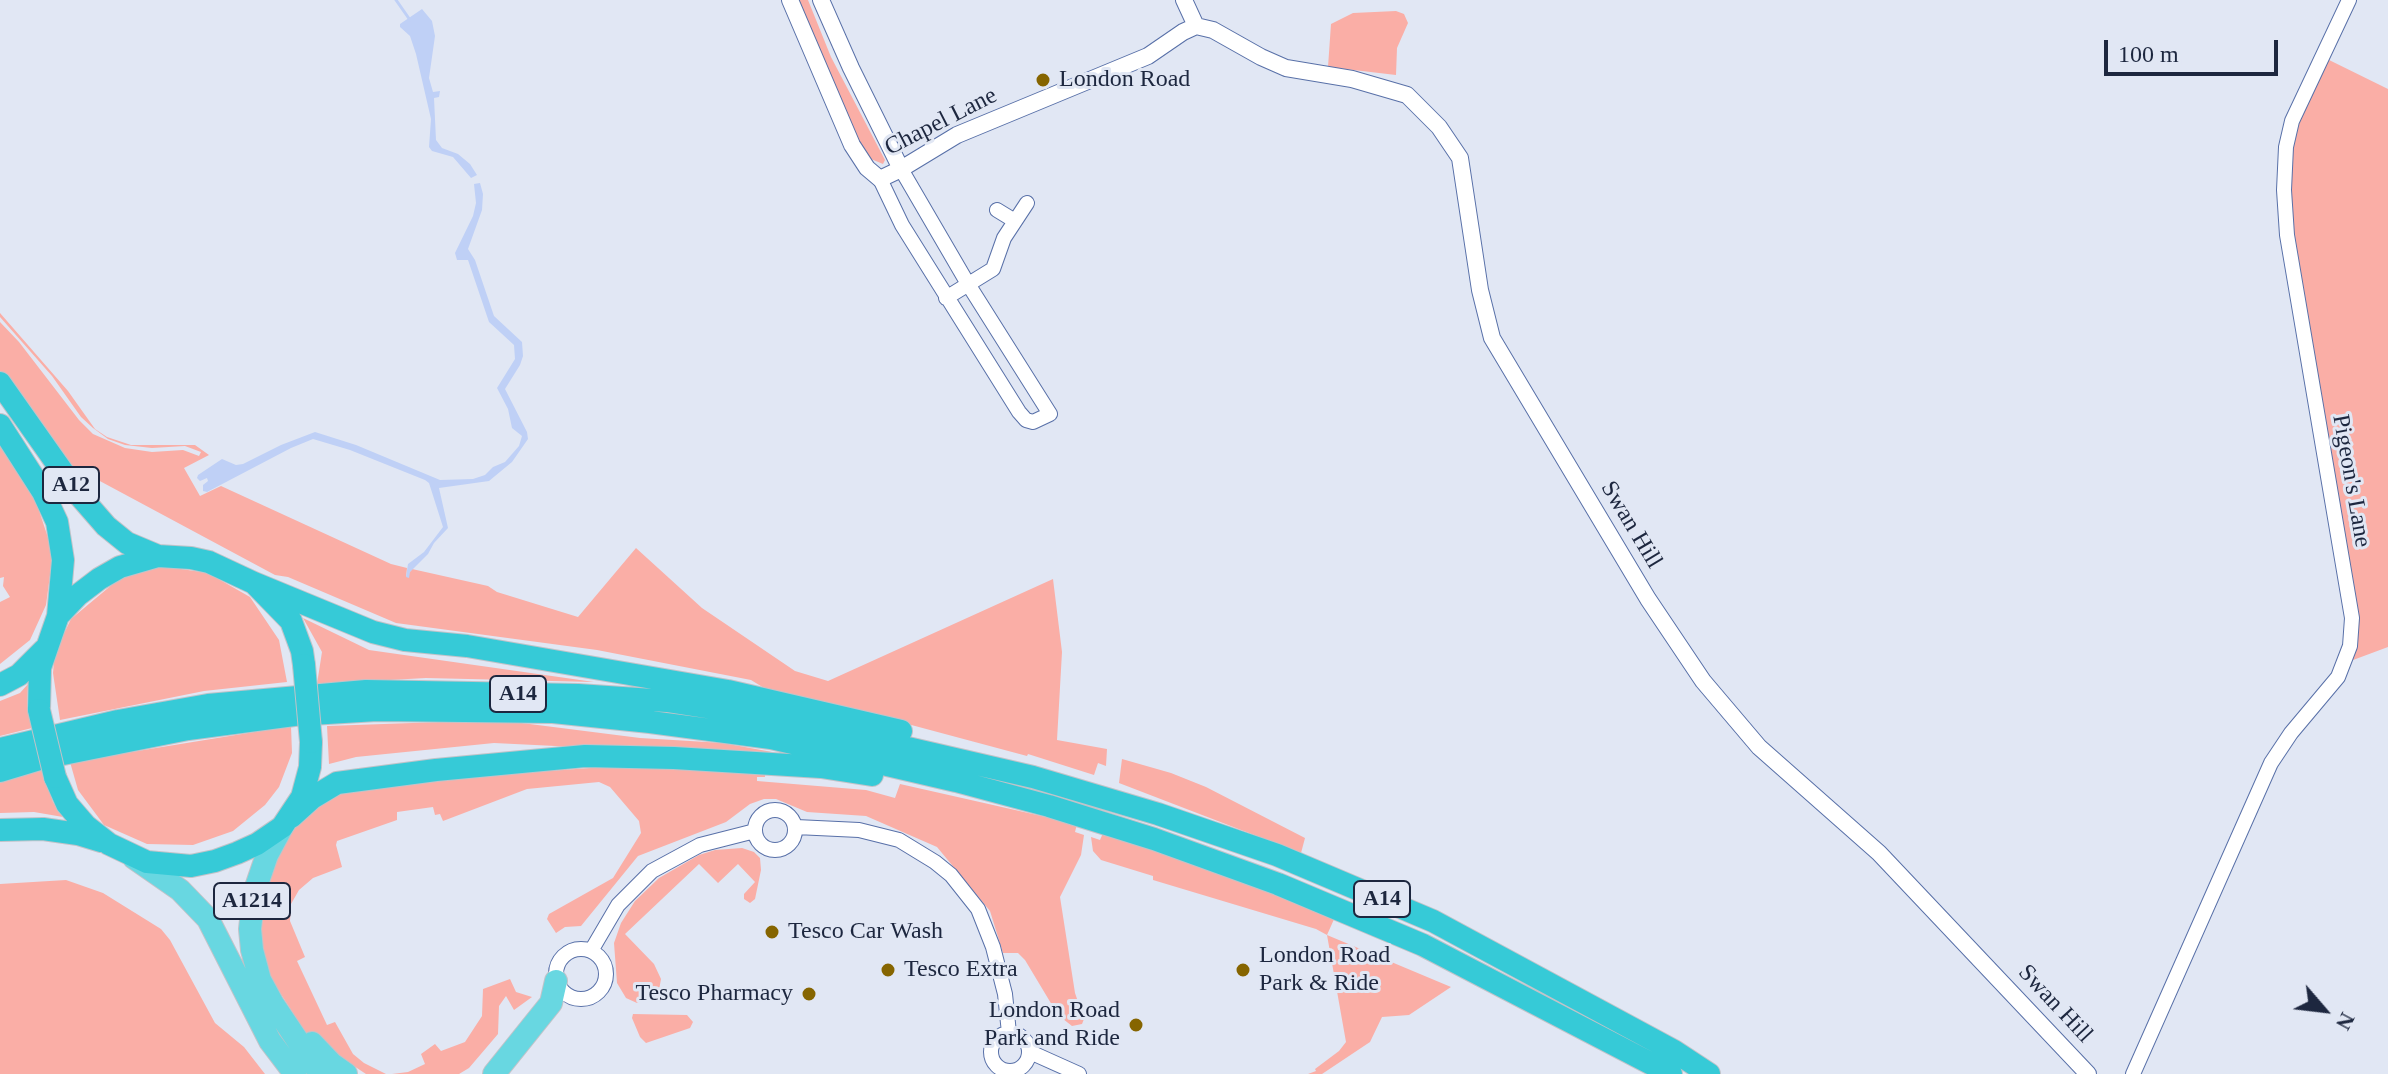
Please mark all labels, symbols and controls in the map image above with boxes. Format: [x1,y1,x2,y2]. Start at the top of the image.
scale bar [2108,24,2282,74]
text: 100 m [2118,41,2179,67]
place label: London Road [1059,66,1190,94]
marker: London Road [1034,71,1052,89]
street label: Chapel Lane [880,81,1002,163]
street label: Pigeon's Lane [2325,412,2377,550]
road number: A12 [43,467,99,503]
street label: Swan Hill [1594,476,1668,574]
road number: A14 [490,676,546,712]
road number: A14 [1354,881,1410,917]
road number: A1214 [214,883,290,919]
place label: Tesco Car Wash [788,918,943,946]
marker: Tesco Car Wash [763,923,781,941]
place label: London Road Park & Ride [1259,942,1390,998]
place label: Tesco Extra [904,956,1018,984]
street label: Swan Hill [2012,959,2098,1049]
marker: Tesco Extra [879,961,897,979]
marker: London Road Park & Ride [1234,961,1252,979]
north arrow [2284,970,2364,1050]
place label: Tesco Pharmacy [635,980,793,1008]
marker: Tesco Pharmacy [800,985,818,1003]
place label: London Road Park and Ride [984,997,1120,1053]
text: N [2331,1009,2360,1034]
marker: London Road Park and Ride [1127,1016,1145,1034]

